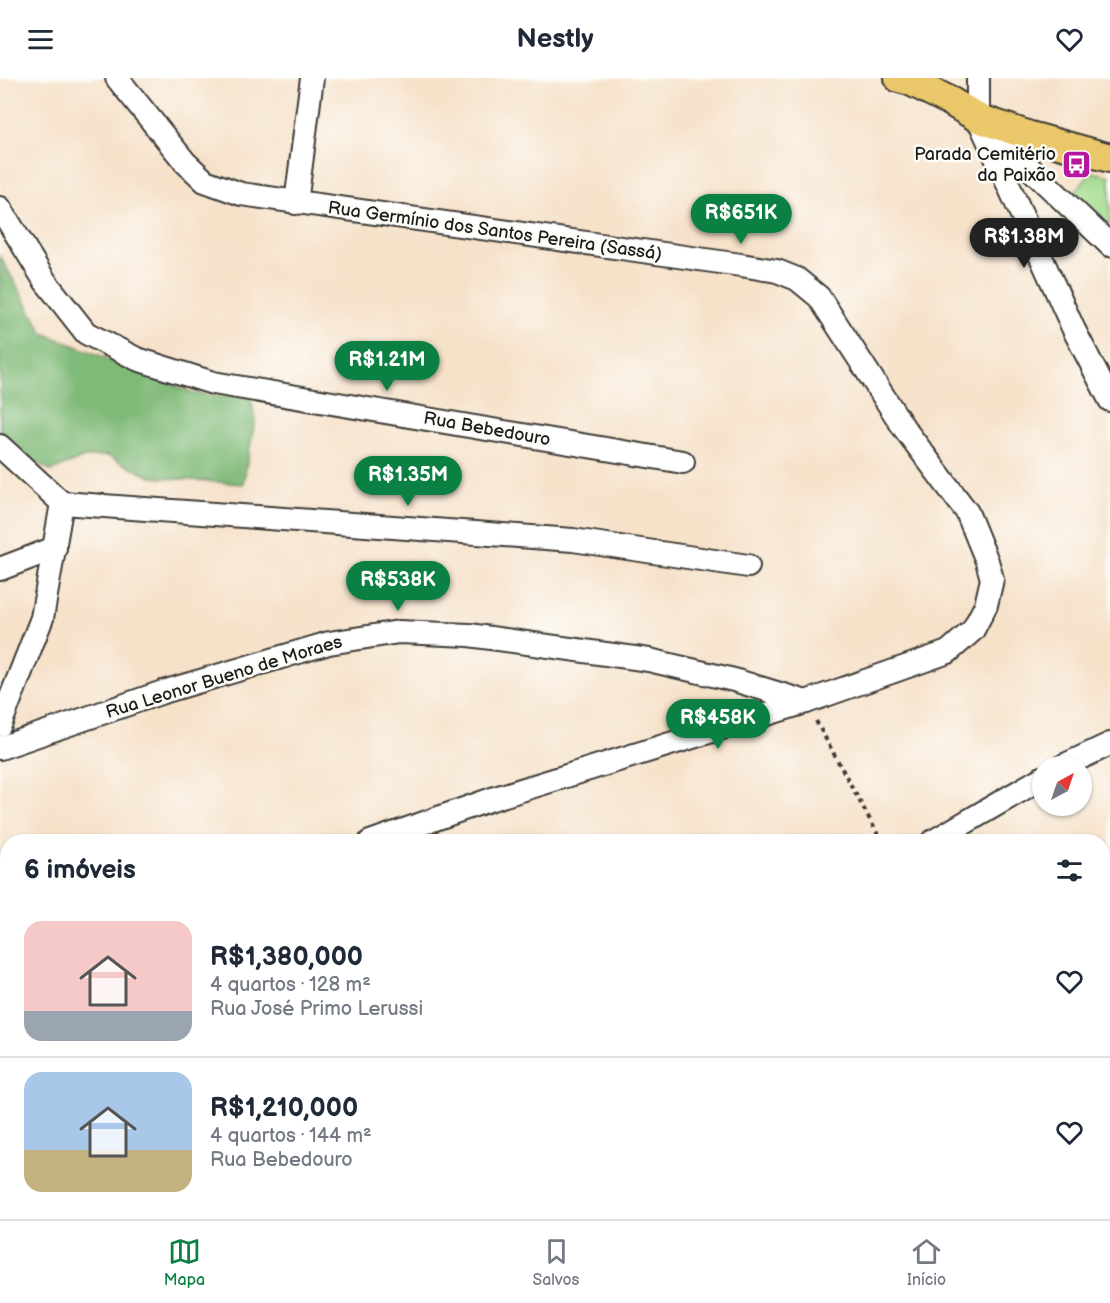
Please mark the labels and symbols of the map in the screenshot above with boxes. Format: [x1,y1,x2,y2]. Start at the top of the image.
place label: Parada Cemitério da Paixão [914,144,1056,186]
bus stop icon: Parada Cemitério da Paixão [1061,148,1093,180]
pin: R$651K [692,194,790,245]
street label: Rua Germínio dos Santos Pereira (Sassá) [327,197,663,265]
pin: R$1.38M [969,218,1079,269]
pin: R$1.21M [332,341,442,392]
street label: Rua Bebedouro [422,408,552,450]
pin: R$1.35M [353,456,463,507]
pin: R$538K [349,561,447,612]
street label: Rua Leonor Bueno de Moraes [103,631,345,723]
pin: R$458K [669,699,767,750]
north arrow [1032,756,1092,816]

